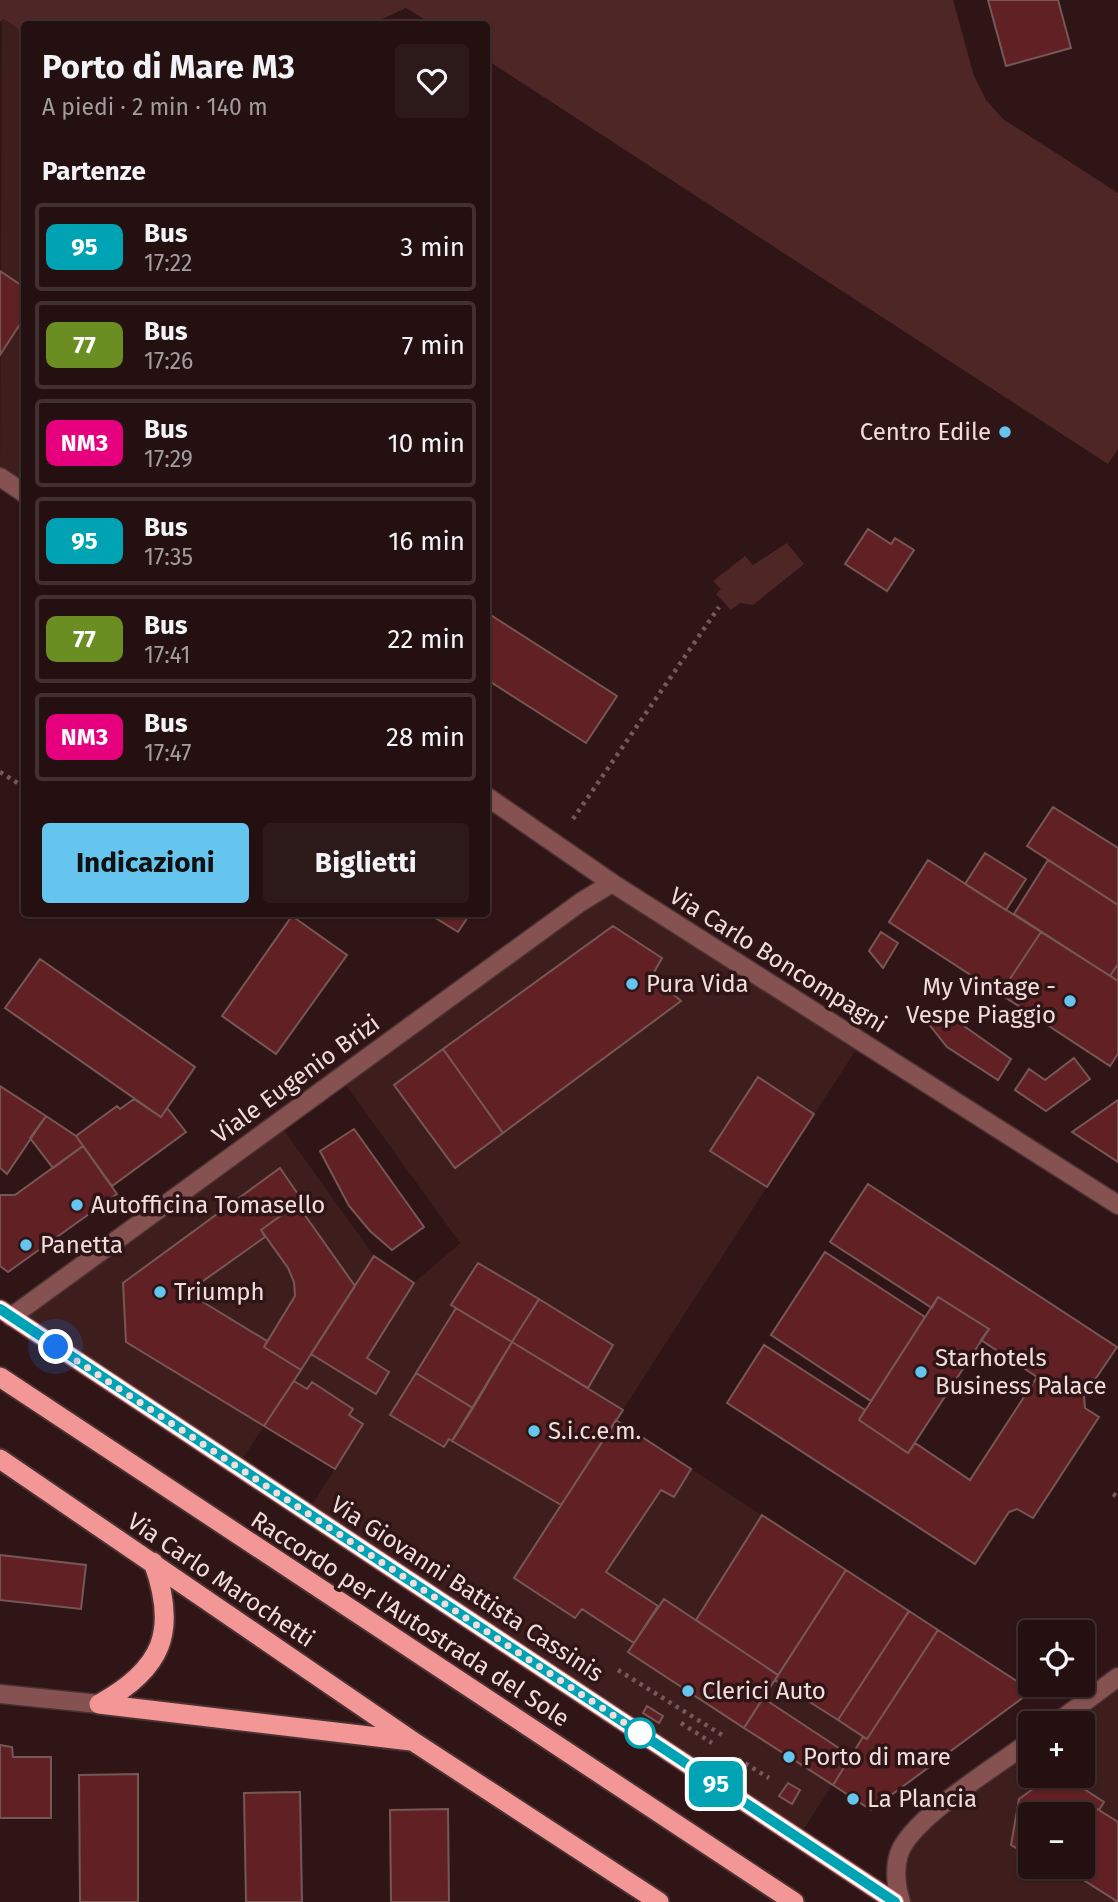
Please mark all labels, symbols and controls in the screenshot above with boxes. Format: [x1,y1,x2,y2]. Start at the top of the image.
button: heart [395,44,469,118]
text: Porto di Mare M3 [42,47,295,87]
text: A piedi · 2 min · 140 m [42,93,268,121]
text: Partenze [42,156,146,187]
text: Bus [144,218,187,249]
text: 3 min [400,232,465,263]
text: 95 [71,233,98,261]
text: 17:22 [144,249,192,277]
text: Bus [144,316,187,347]
text: 7 min [402,330,465,361]
text: 77 [73,331,96,359]
text: 17:26 [144,347,193,375]
text: Bus [144,414,187,445]
place label: Centro Edile [860,418,991,446]
marker: Centro Edile [997,424,1013,440]
text: 10 min [387,428,465,459]
text: NM3 [61,429,108,457]
text: 17:29 [144,445,193,473]
text: Bus [144,512,187,543]
text: 16 min [388,526,465,557]
text: 95 [71,527,98,555]
text: 17:35 [144,543,193,571]
text: Bus [144,610,187,641]
text: 22 min [388,624,465,655]
text: 77 [73,625,96,653]
text: 17:41 [144,641,190,669]
text: Bus [144,708,187,739]
text: 28 min [386,722,465,753]
text: NM3 [61,723,108,751]
text: 17:47 [144,739,191,767]
button: Indicazioni [42,823,249,903]
button: Biglietti [263,823,469,903]
street label: Via Carlo Boncompagni [664,882,892,1038]
place label: Pura Vida [646,970,749,998]
place label: My Vintage - Vespe Piaggio [906,973,1056,1029]
marker: Pura Vida [624,976,640,992]
marker: My Vintage - Vespe Piaggio [1062,993,1078,1009]
street label: Viale Eugenio Brizi [207,1009,385,1149]
place label: Autofficina Tomasello [91,1191,325,1219]
marker: Autofficina Tomasello [69,1197,85,1213]
place label: Panetta [40,1231,123,1259]
marker: Panetta [18,1237,34,1253]
place label: Triumph [174,1278,265,1306]
marker: Triumph [152,1284,168,1300]
your location [38,1329,73,1364]
place label: Starhotels Business Palace [935,1344,1107,1400]
marker: Starhotels Business Palace [913,1364,929,1380]
place label: S.i.c.e.m. [548,1417,641,1445]
marker: S.i.c.e.m. [526,1423,542,1439]
street label: Via Giovanni Battista Cassinis [326,1490,608,1688]
street label: Raccordo per l'Autostrada del Sole [246,1505,574,1733]
street label: Via Carlo Marochetti [122,1507,320,1653]
map controls [1018,1620,1095,1879]
button: locate [1018,1620,1095,1697]
place label: Clerici Auto [702,1677,826,1705]
marker: Clerici Auto [680,1683,696,1699]
button: + [1018,1711,1095,1788]
unlabelled marker [625,1718,655,1748]
place label: Porto di mare [803,1743,951,1771]
marker: Porto di mare [781,1749,797,1765]
line badge: 95 [684,1761,748,1807]
text: 95 [703,1770,729,1798]
place label: La Plancia [867,1785,977,1813]
marker: La Plancia [845,1791,861,1807]
button: − [1018,1802,1095,1879]

